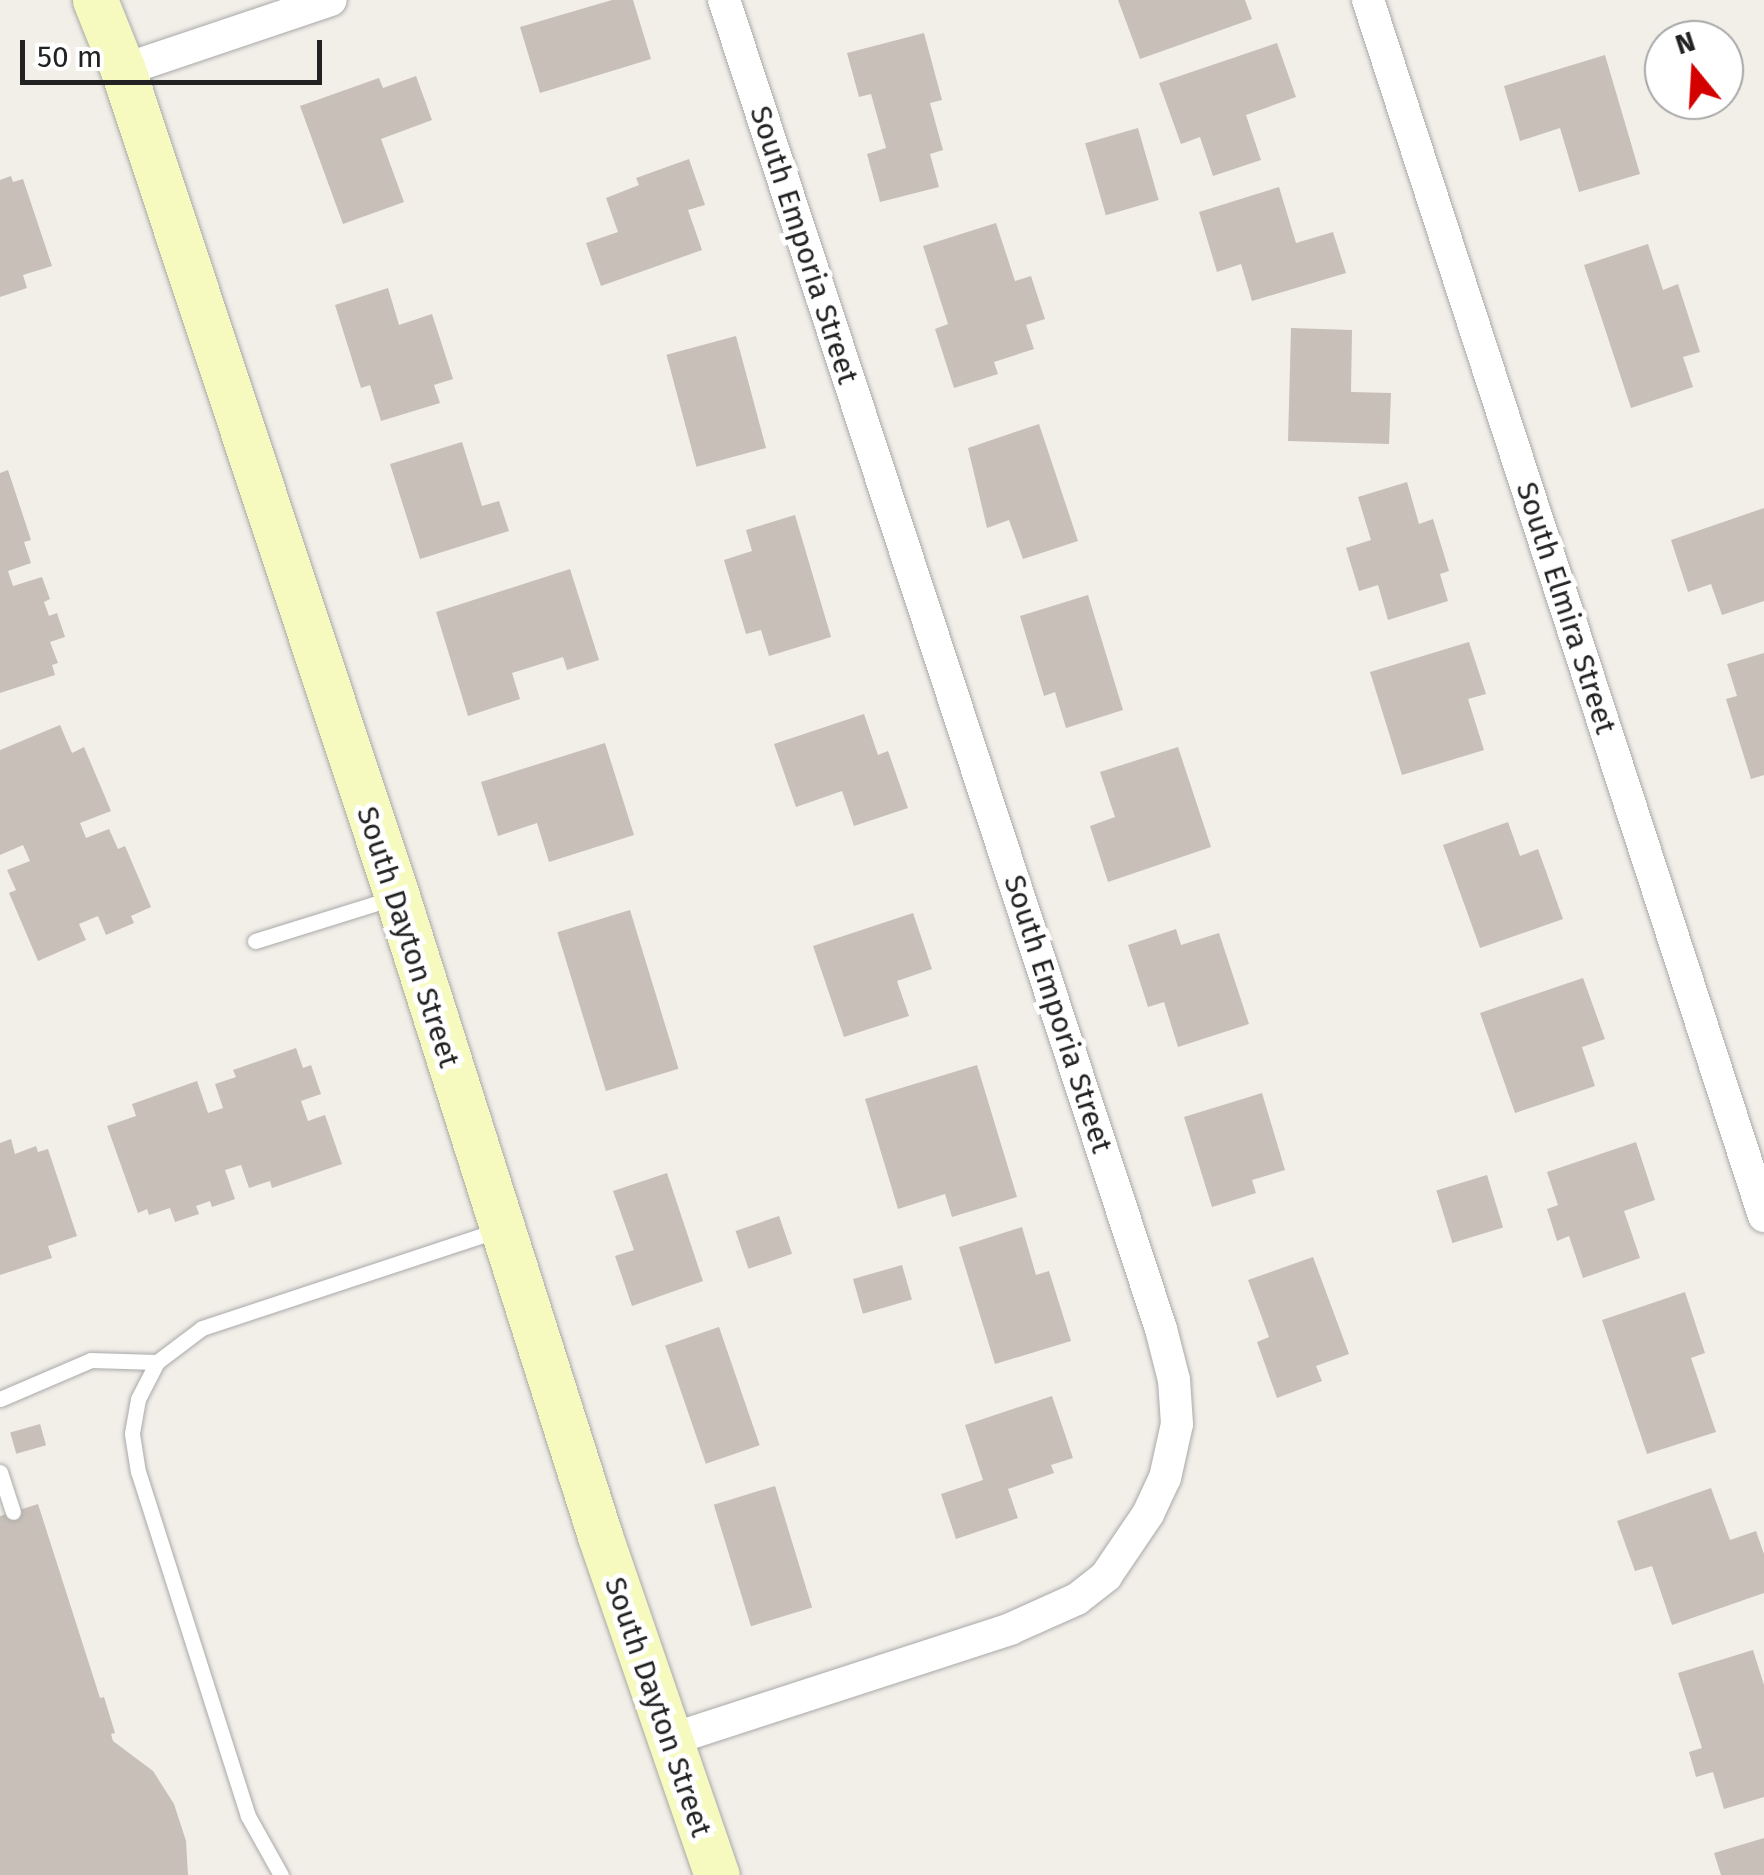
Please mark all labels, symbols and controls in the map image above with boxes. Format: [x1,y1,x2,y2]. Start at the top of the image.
scale bar [25,20,328,82]
north arrow [1644,20,1744,120]
text: N [1671,24,1699,61]
text: 50 m [37,39,102,75]
street label: South Emporia Street [742,101,866,389]
street label: South Elmira Street [1508,478,1624,738]
street label: South Dayton Street [349,802,467,1072]
street label: South Emporia Street [996,870,1120,1158]
street label: South Dayton Street [597,1572,719,1842]

